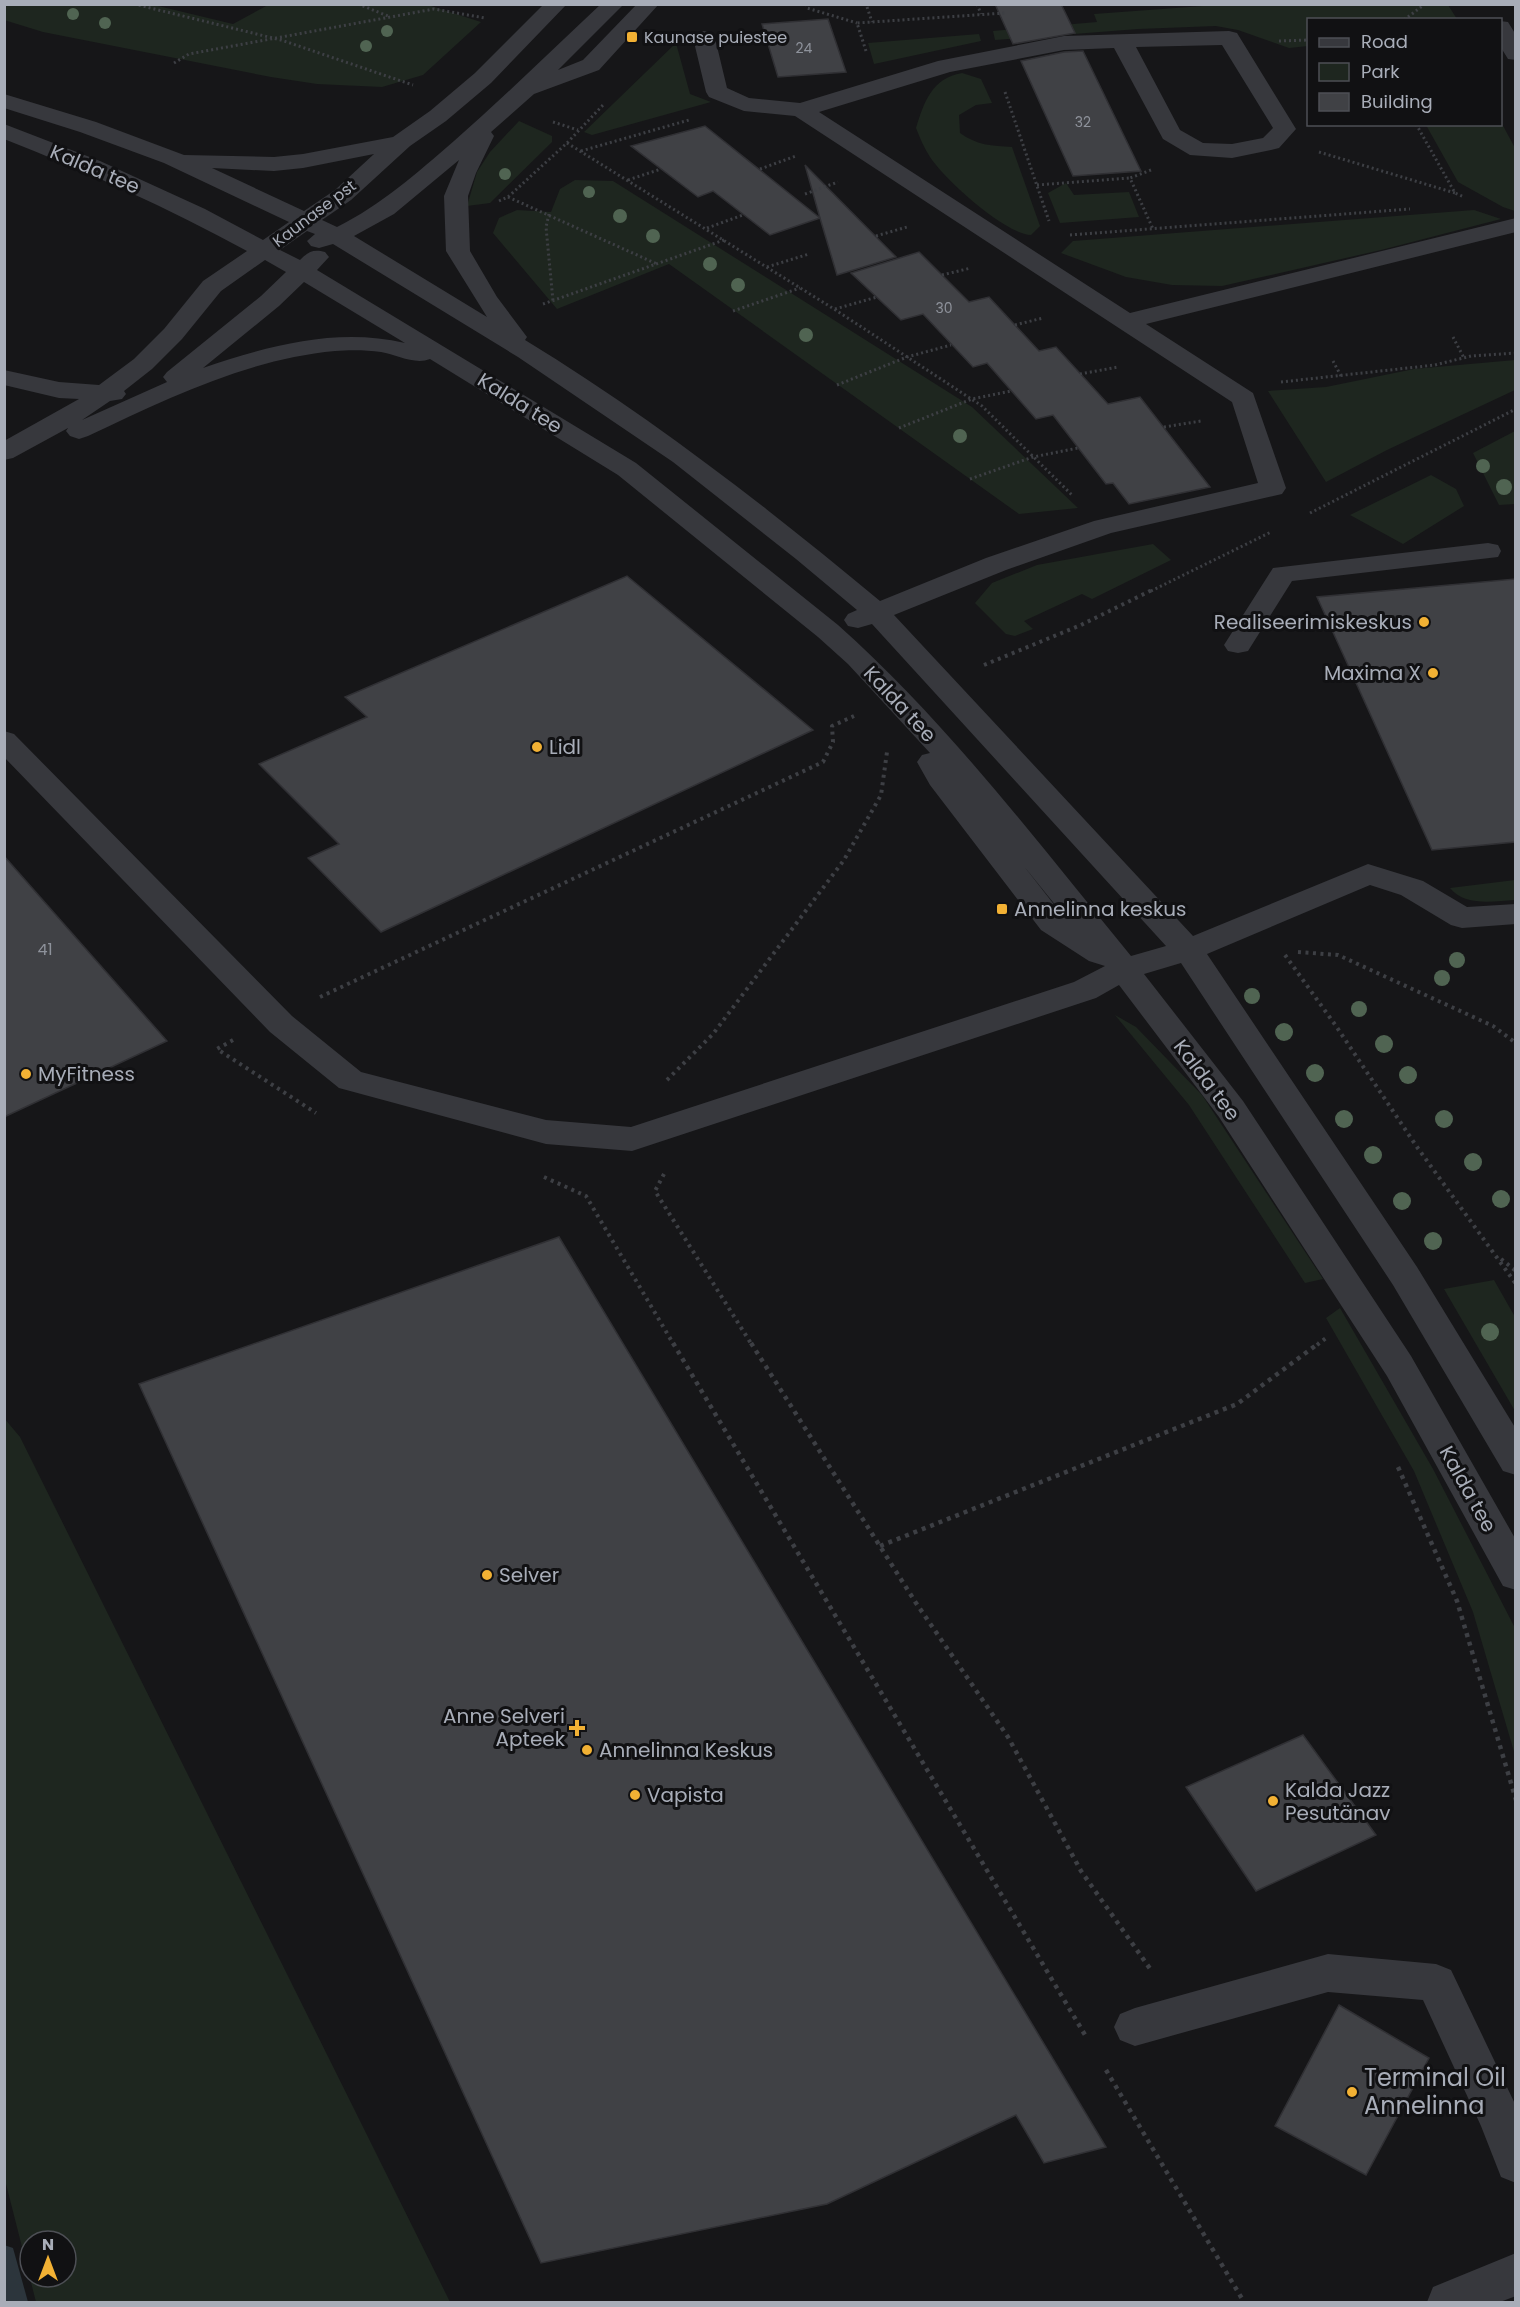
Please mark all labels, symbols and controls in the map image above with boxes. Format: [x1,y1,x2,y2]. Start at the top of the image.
legend [1307,18,1502,126]
place label: Kaunase puiestee [644,26,787,49]
text: Road [1361,29,1408,54]
marker: Kaunase puiestee [625,30,639,44]
house number: 24 [796,38,813,58]
text: Park [1361,59,1400,84]
text: Building [1361,89,1433,114]
house number: 32 [1075,112,1091,132]
street label: Kalda tee [46,138,144,200]
street label: Kaunase pst [268,174,361,252]
house number: 30 [935,298,953,318]
street label: Kalda tee [472,366,568,440]
place label: Realiseerimiskeskus [1214,608,1412,636]
marker: Realiseerimiskeskus [1417,615,1431,629]
place label: Maxima X [1324,659,1421,687]
street label: Kalda tee [857,660,943,748]
marker: Maxima X [1426,666,1440,680]
place label: Lidl [549,733,581,761]
marker: Lidl [530,740,544,754]
place label: Annelinna keskus [1014,895,1186,923]
marker: Annelinna keskus [995,902,1009,916]
house number: 41 [37,938,53,961]
street label: Kalda tee [1167,1034,1247,1126]
place label: MyFitness [38,1060,135,1088]
marker: MyFitness [19,1067,33,1081]
street label: Kalda tee [1433,1441,1503,1537]
place label: Selver [499,1561,559,1589]
marker: Selver [480,1568,494,1582]
place label: Anne Selveri Apteek [443,1702,566,1753]
marker: Anne Selveri Apteek [570,1721,584,1735]
place label: Annelinna Keskus [599,1736,773,1764]
marker: Annelinna Keskus [580,1743,594,1757]
place label: Kalda Jazz Pesutänav [1285,1776,1391,1827]
place label: Vapista [647,1781,724,1809]
marker: Vapista [628,1788,642,1802]
marker: Kalda Jazz Pesutänav [1266,1794,1280,1808]
place label: Terminal Oil Annelinna [1364,2061,1506,2122]
marker: Terminal Oil Annelinna [1345,2085,1359,2099]
north arrow [18,2229,78,2289]
text: N [42,2233,54,2256]

